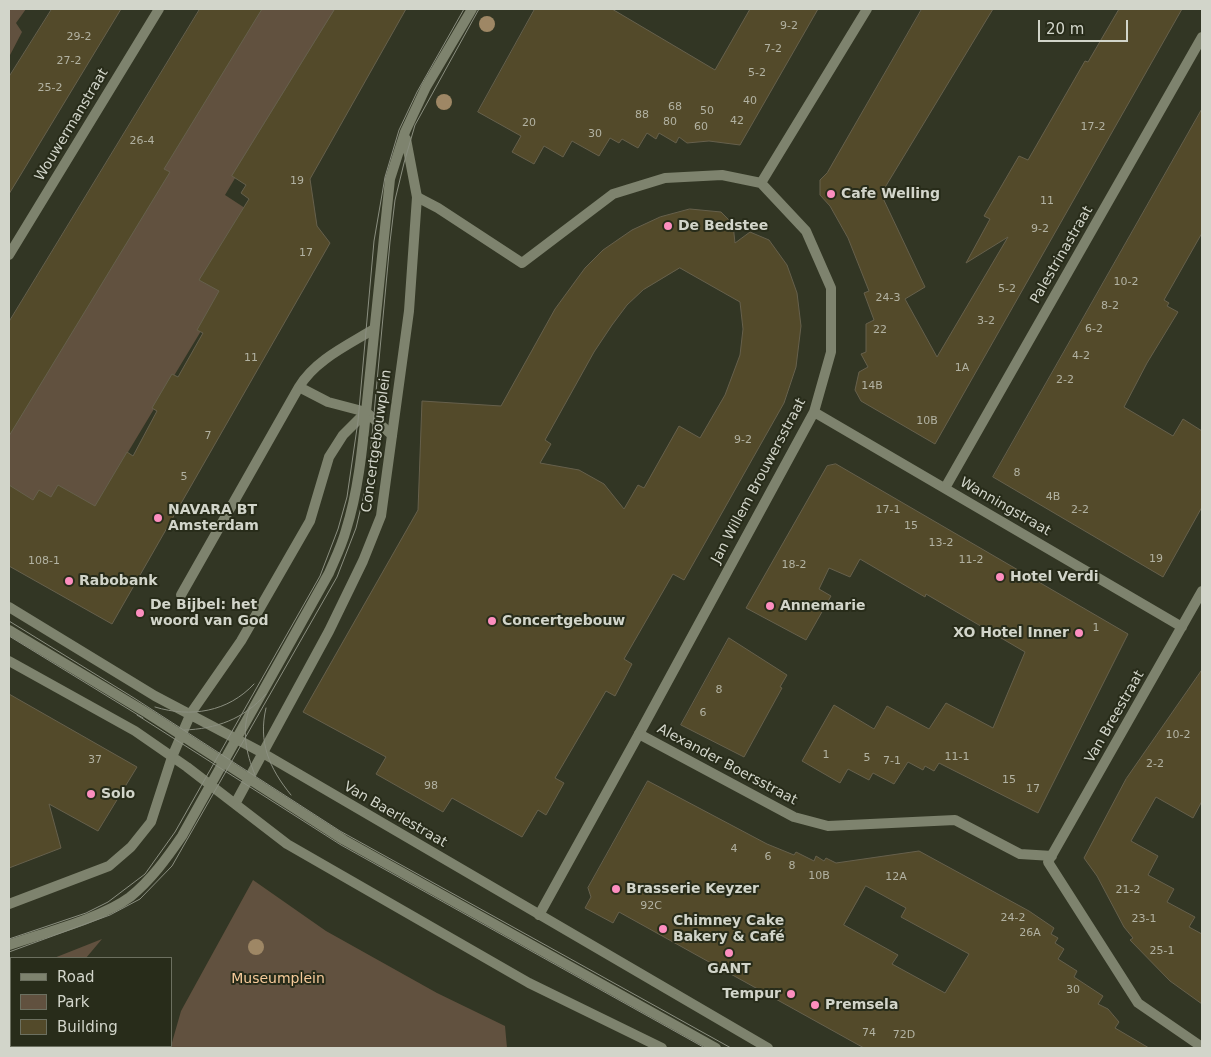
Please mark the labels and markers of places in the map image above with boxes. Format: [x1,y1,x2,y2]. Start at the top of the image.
place label: Cafe Welling [841,186,940,202]
marker: Cafe Welling [825,188,837,200]
place label: De Bedstee [678,218,768,234]
marker: De Bedstee [662,220,674,232]
place label: NAVARA BT Amsterdam [168,502,259,534]
marker: NAVARA BT Amsterdam [152,512,164,524]
place label: Hotel Verdi [1010,569,1098,585]
marker: Hotel Verdi [994,571,1006,583]
place label: Rabobank [79,573,158,589]
marker: Rabobank [63,575,75,587]
place label: De Bijbel: het woord van God [150,597,269,630]
place label: Annemarie [780,598,865,614]
marker: Annemarie [764,600,776,612]
marker: De Bijbel: het woord van God [134,607,146,619]
place label: Concertgebouw [502,613,625,629]
marker: Concertgebouw [486,615,498,627]
place label: XO Hotel Inner [953,625,1069,641]
marker: XO Hotel Inner [1073,627,1085,639]
place label: Solo [101,786,135,802]
marker: Solo [85,788,97,800]
place label: Brasserie Keyzer [626,881,759,897]
marker: Brasserie Keyzer [610,883,622,895]
place label: Chimney Cake Bakery & Café [673,913,785,946]
marker: Chimney Cake Bakery & Café [657,923,669,935]
marker: GANT [723,947,735,959]
place label: GANT [707,961,751,977]
place label: Tempur [722,986,781,1002]
marker: Tempur [785,988,797,1000]
place label: Premsela [825,997,898,1013]
marker: Premsela [809,999,821,1011]

